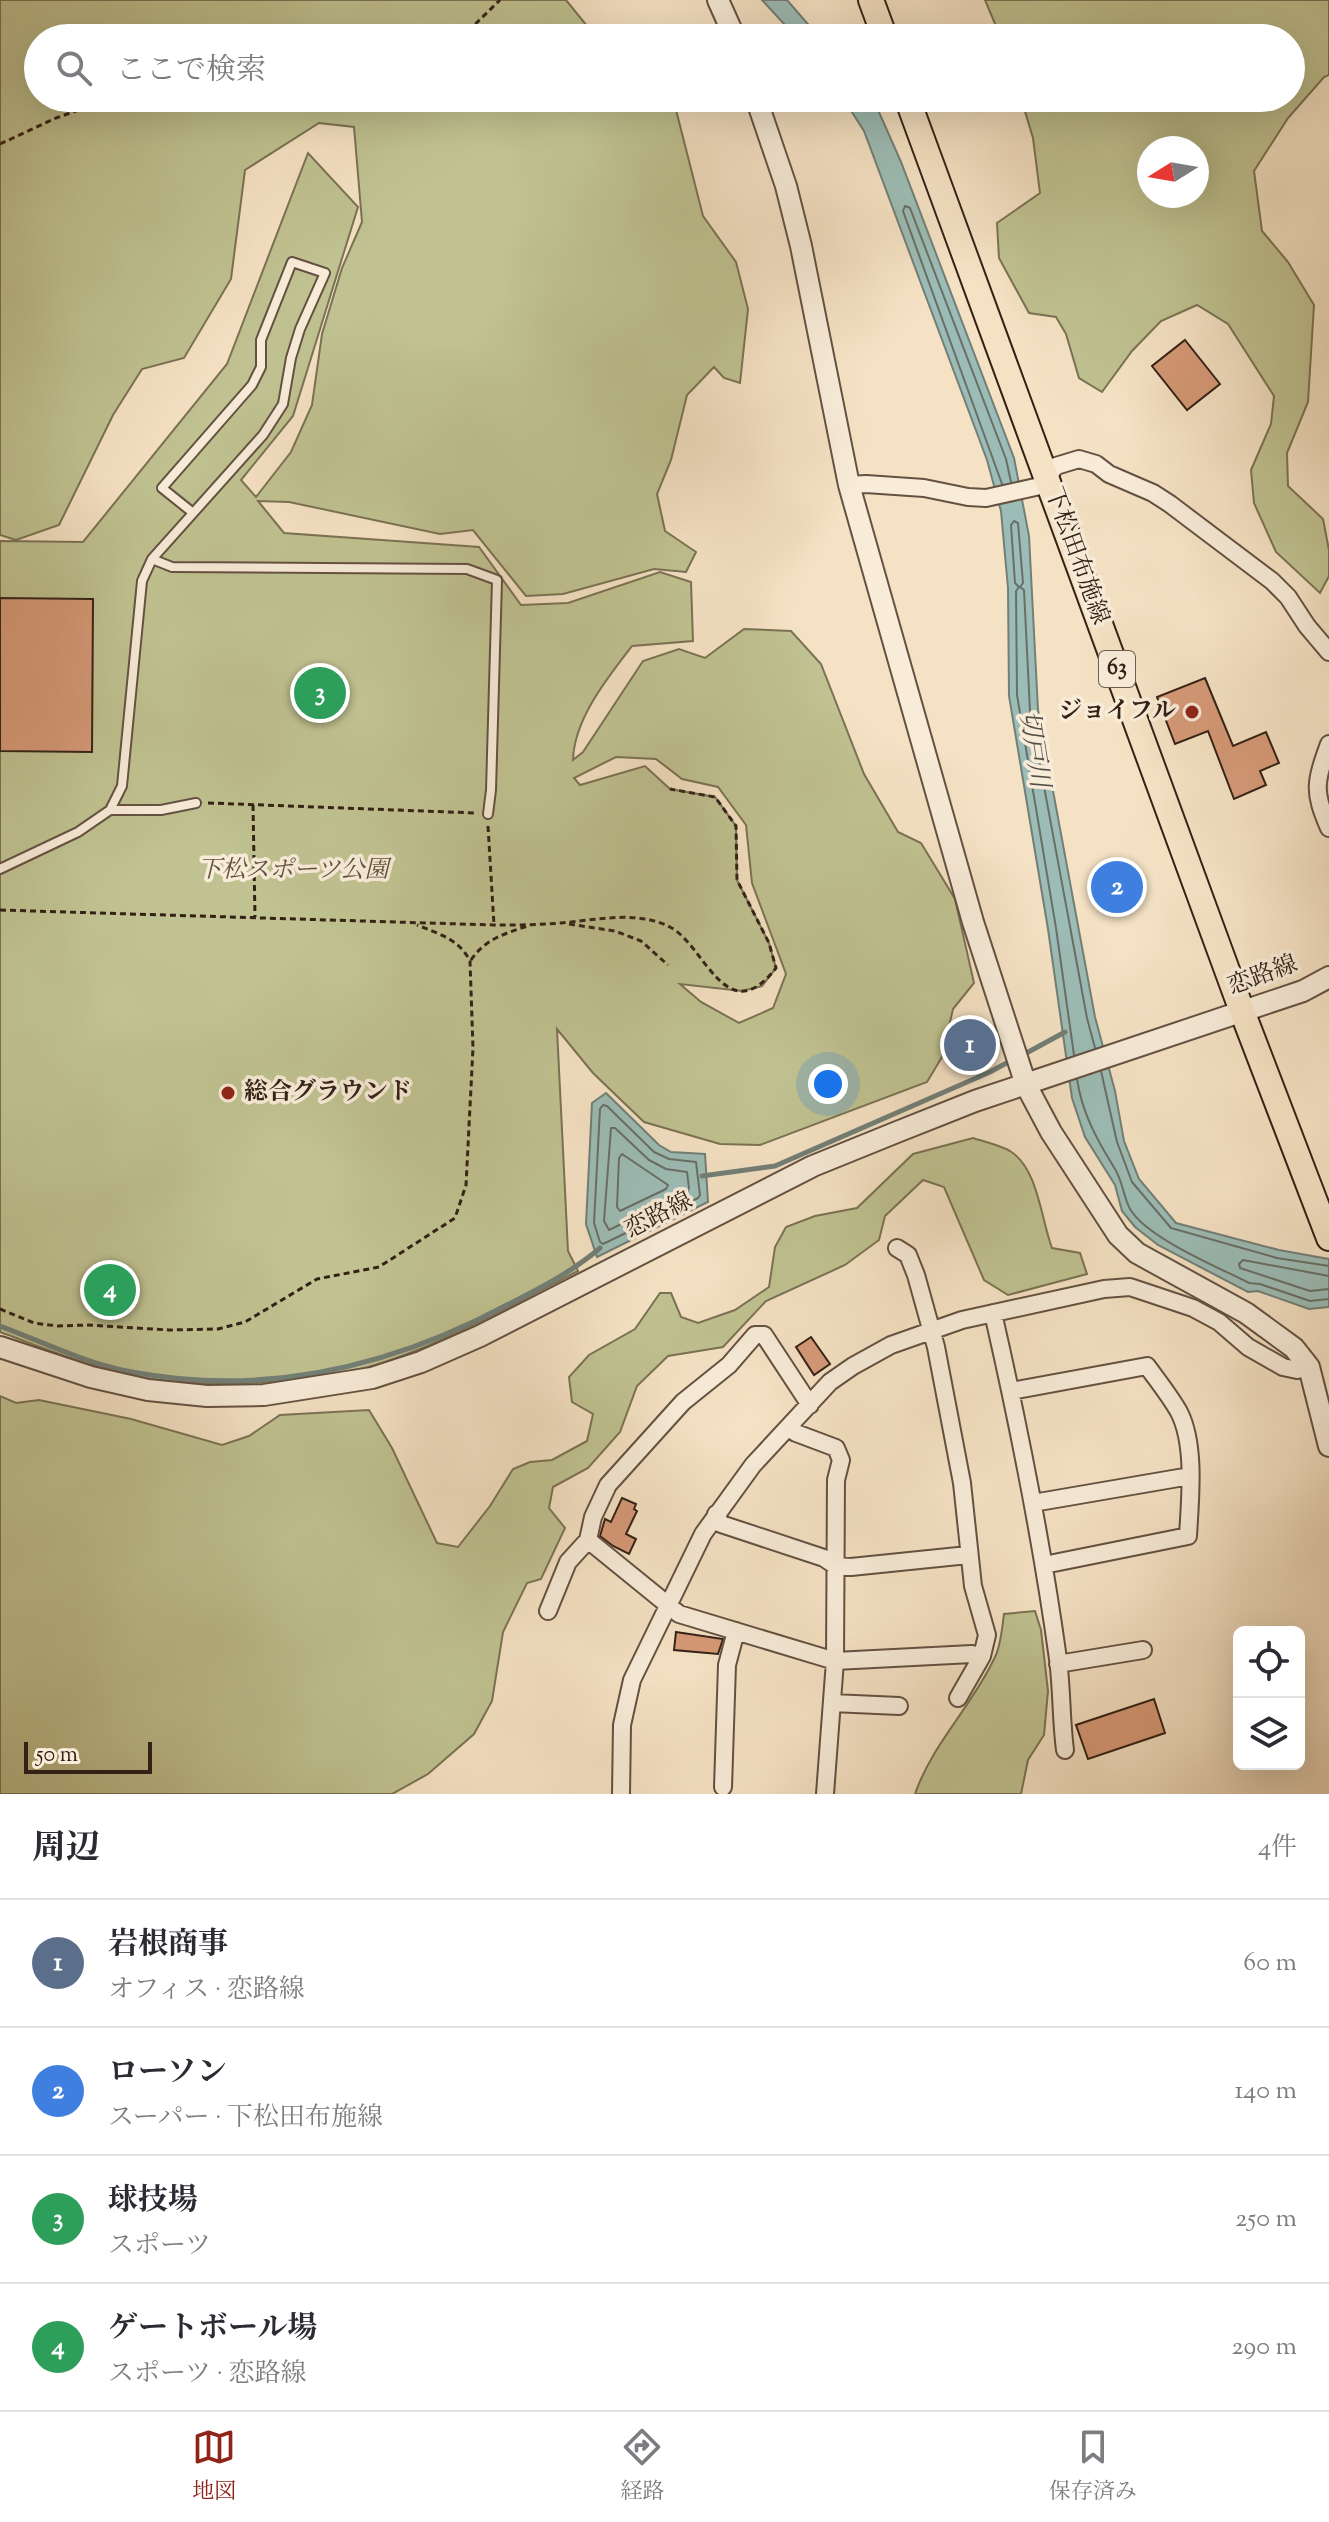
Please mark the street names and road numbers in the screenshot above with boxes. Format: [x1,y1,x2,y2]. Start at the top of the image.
street label: 下松田布施線 [1035,483,1117,629]
road number: 63 [1099,651,1135,687]
street label: 恋路線 [1223,948,1303,1004]
street label: 恋路線 [619,1185,699,1247]

